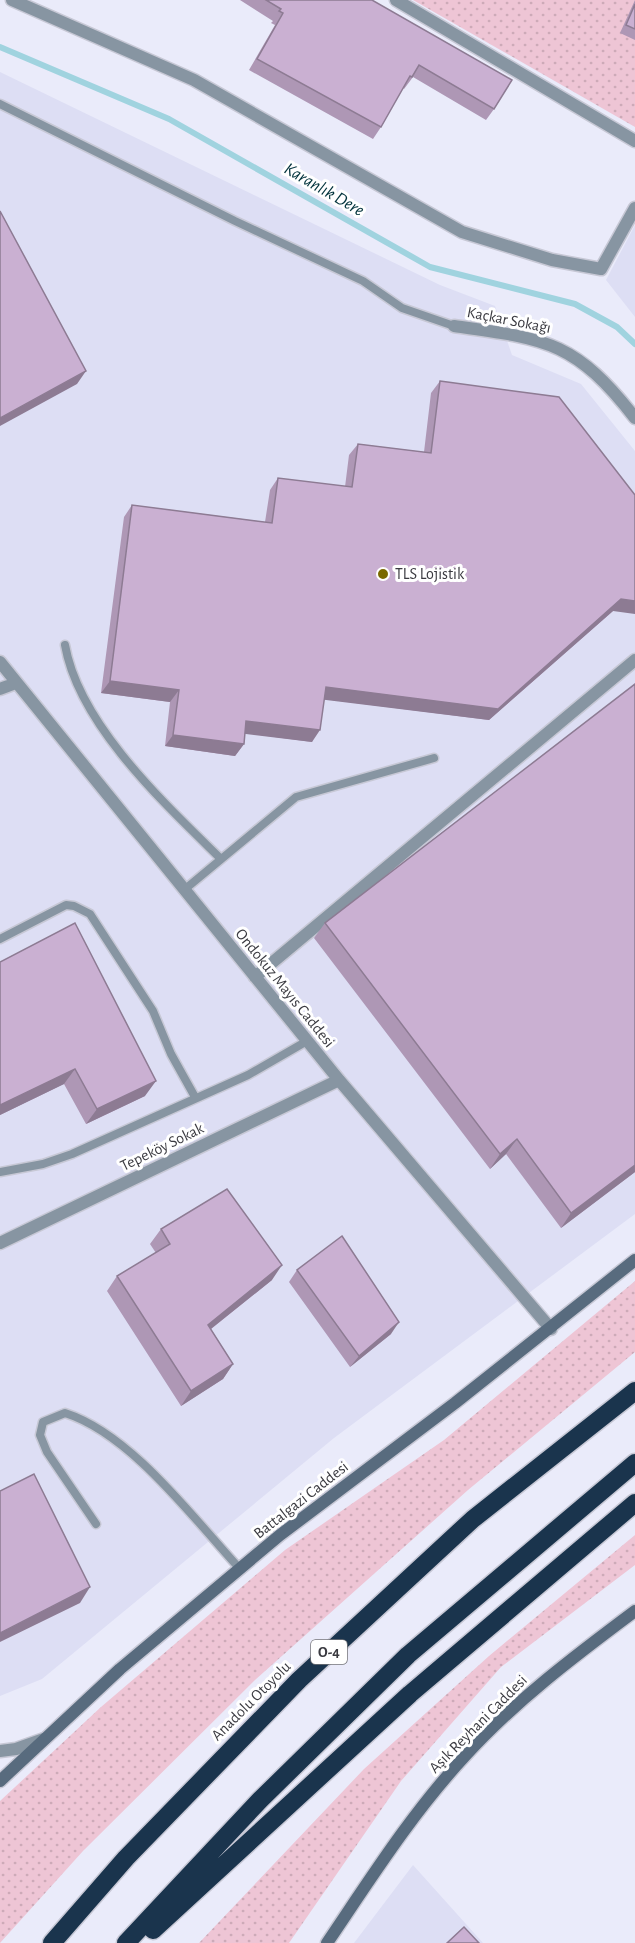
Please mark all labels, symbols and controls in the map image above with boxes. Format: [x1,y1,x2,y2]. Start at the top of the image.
water label: Karanlık Dere [281,160,367,220]
street label: Kaçkar Sokağı [466,304,552,336]
place label: TLS Lojistik [395,566,465,583]
marker: TLS Lojistik [376,567,390,581]
street label: Ondokuz Mayıs Caddesi [232,926,338,1051]
street label: Tepeköy Sokak [118,1120,207,1175]
street label: Battalgazi Caddesi [251,1458,351,1542]
road number: O-4 [311,1640,347,1664]
street label: Anadolu Otoyolu [208,1658,294,1744]
street label: Aşık Reyhani Caddesi [426,1672,531,1777]

